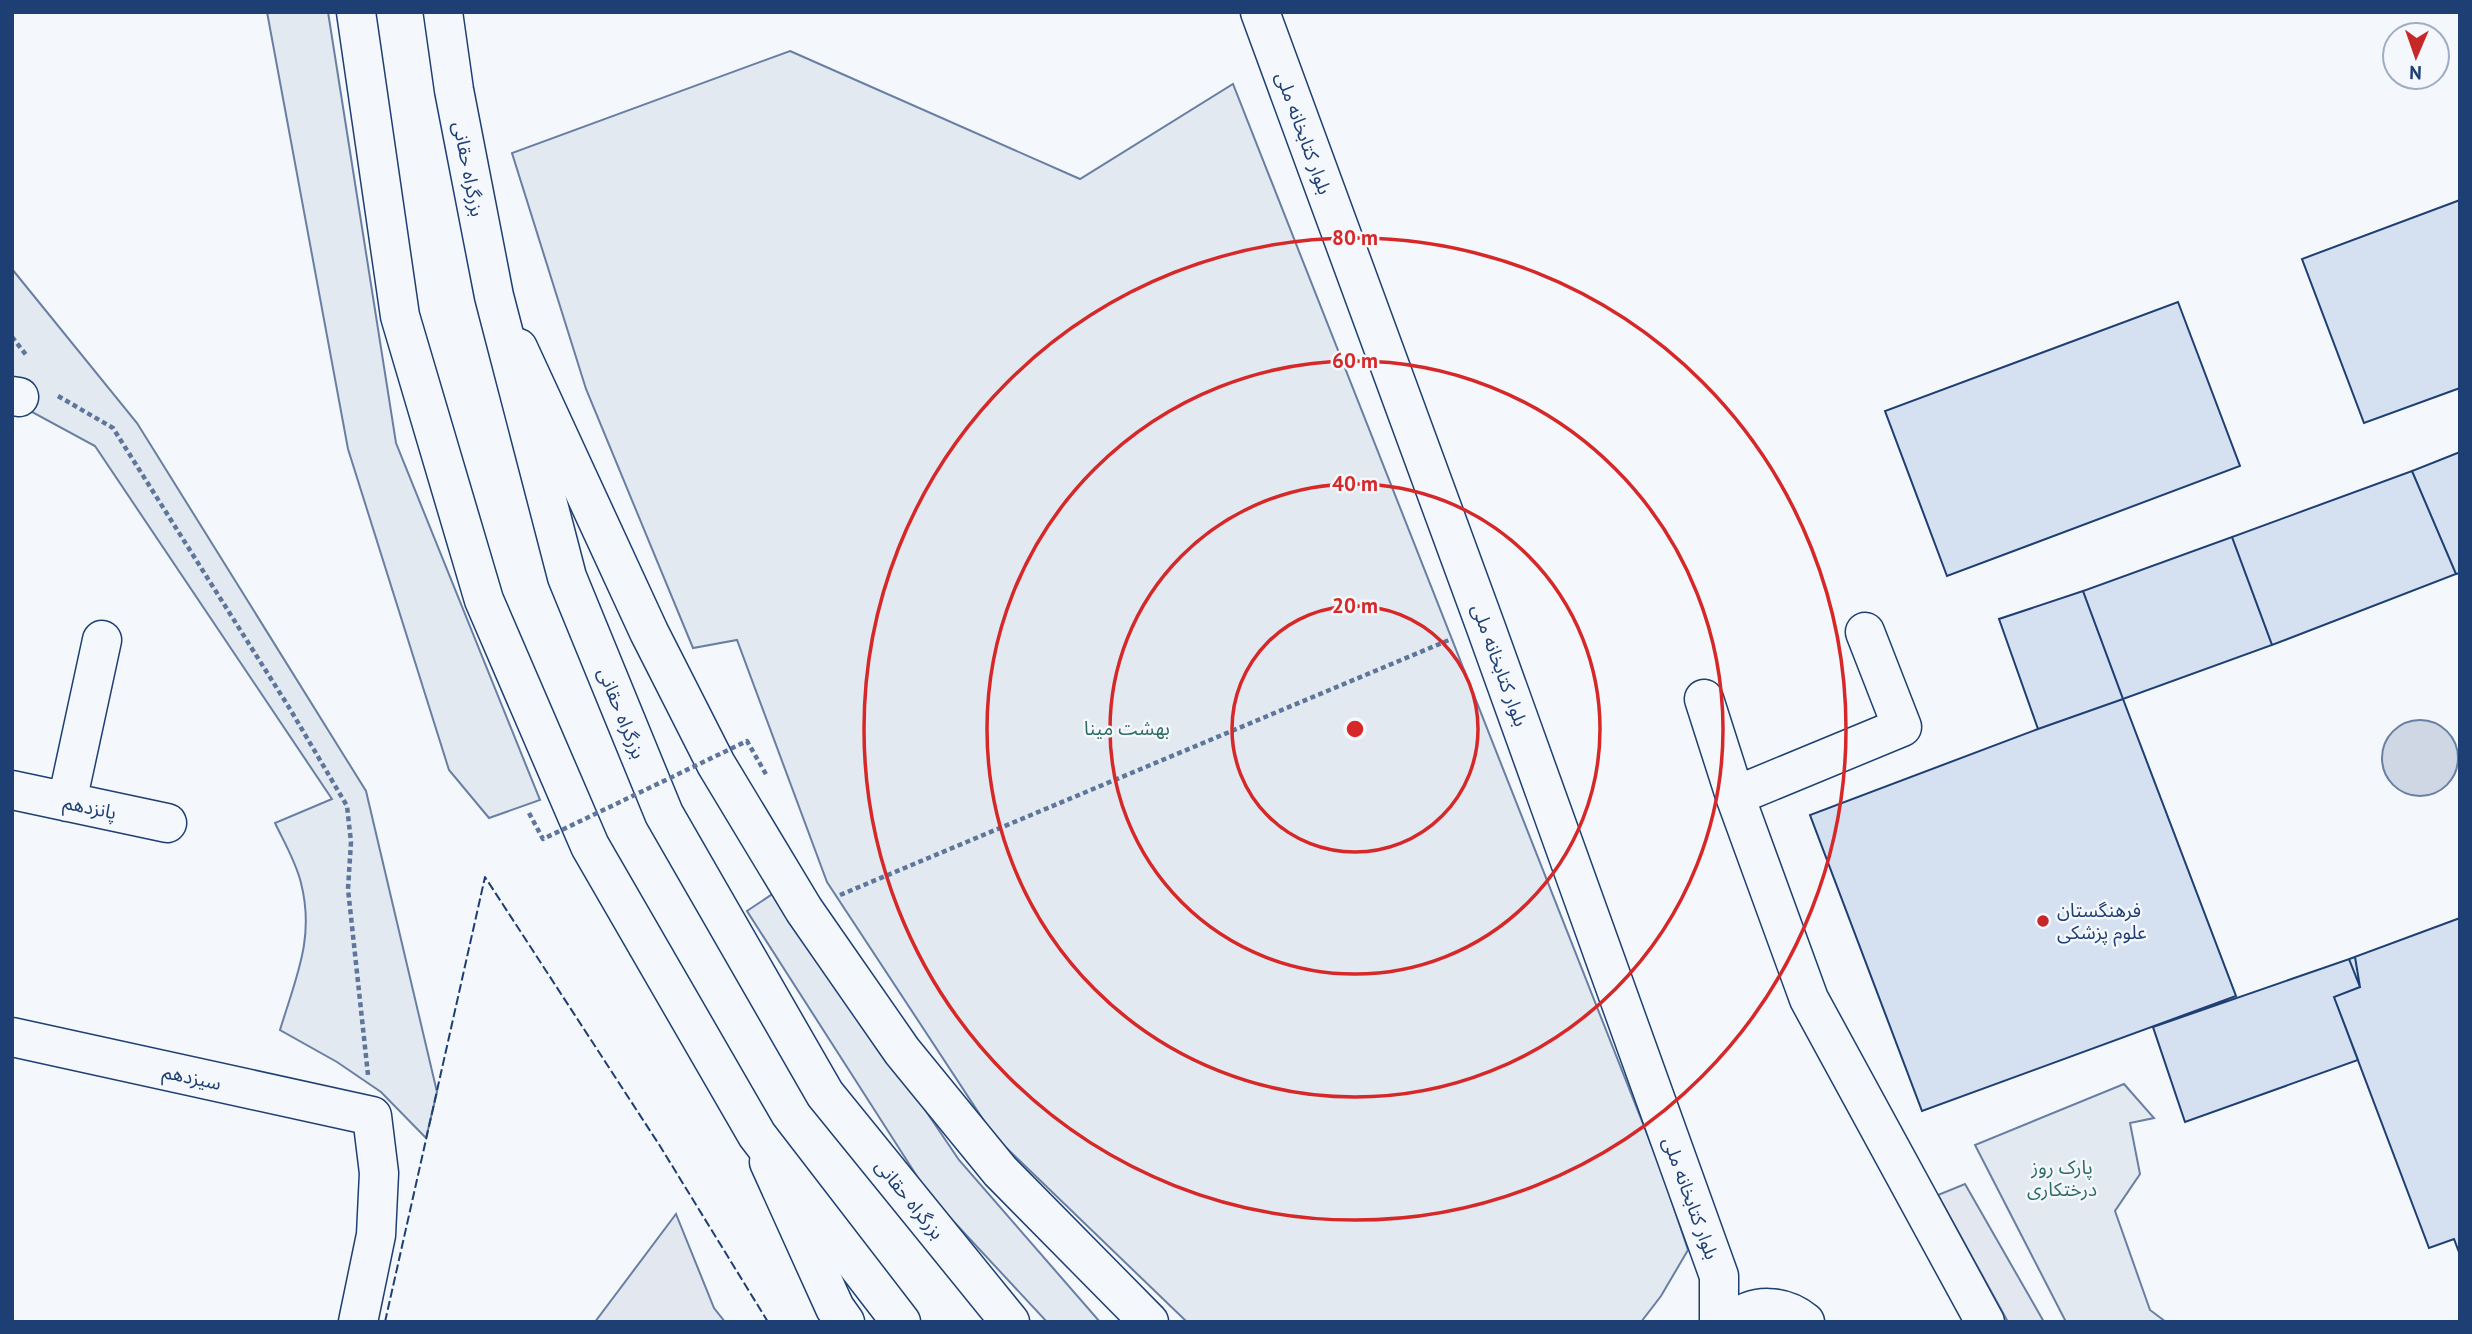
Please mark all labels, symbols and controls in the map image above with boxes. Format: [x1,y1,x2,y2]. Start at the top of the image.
north arrow [2381,21,2451,91]
text: N [2409,61,2422,85]
street label: بلوار کتابخانه ملی [1271,68,1337,198]
street label: بزرگراه حقانی [448,119,490,219]
text: 80 m [1332,224,1378,251]
text: 60 m [1332,347,1378,374]
text: 40 m [1332,470,1378,497]
text: 20 m [1332,592,1378,619]
street label: بلوار کتابخانه ملی [1467,600,1533,730]
street label: بزرگراه حقانی [593,664,651,762]
park label: بهشت مينا [1084,716,1170,740]
centre of rings [1343,717,1367,741]
street label: پانزدهم [61,790,119,827]
place label: فرهنگستان علوم پزشکی [2057,898,2147,947]
marker: فرهنگستان علوم پزشکی [2035,913,2051,929]
street label: سیزدهم [160,1059,224,1098]
street label: بلوار کتابخانه ملی [1658,1133,1724,1263]
street label: بزرگراه حقانی [870,1154,950,1244]
park label: پارک روز درختکاری [2027,1155,2097,1201]

